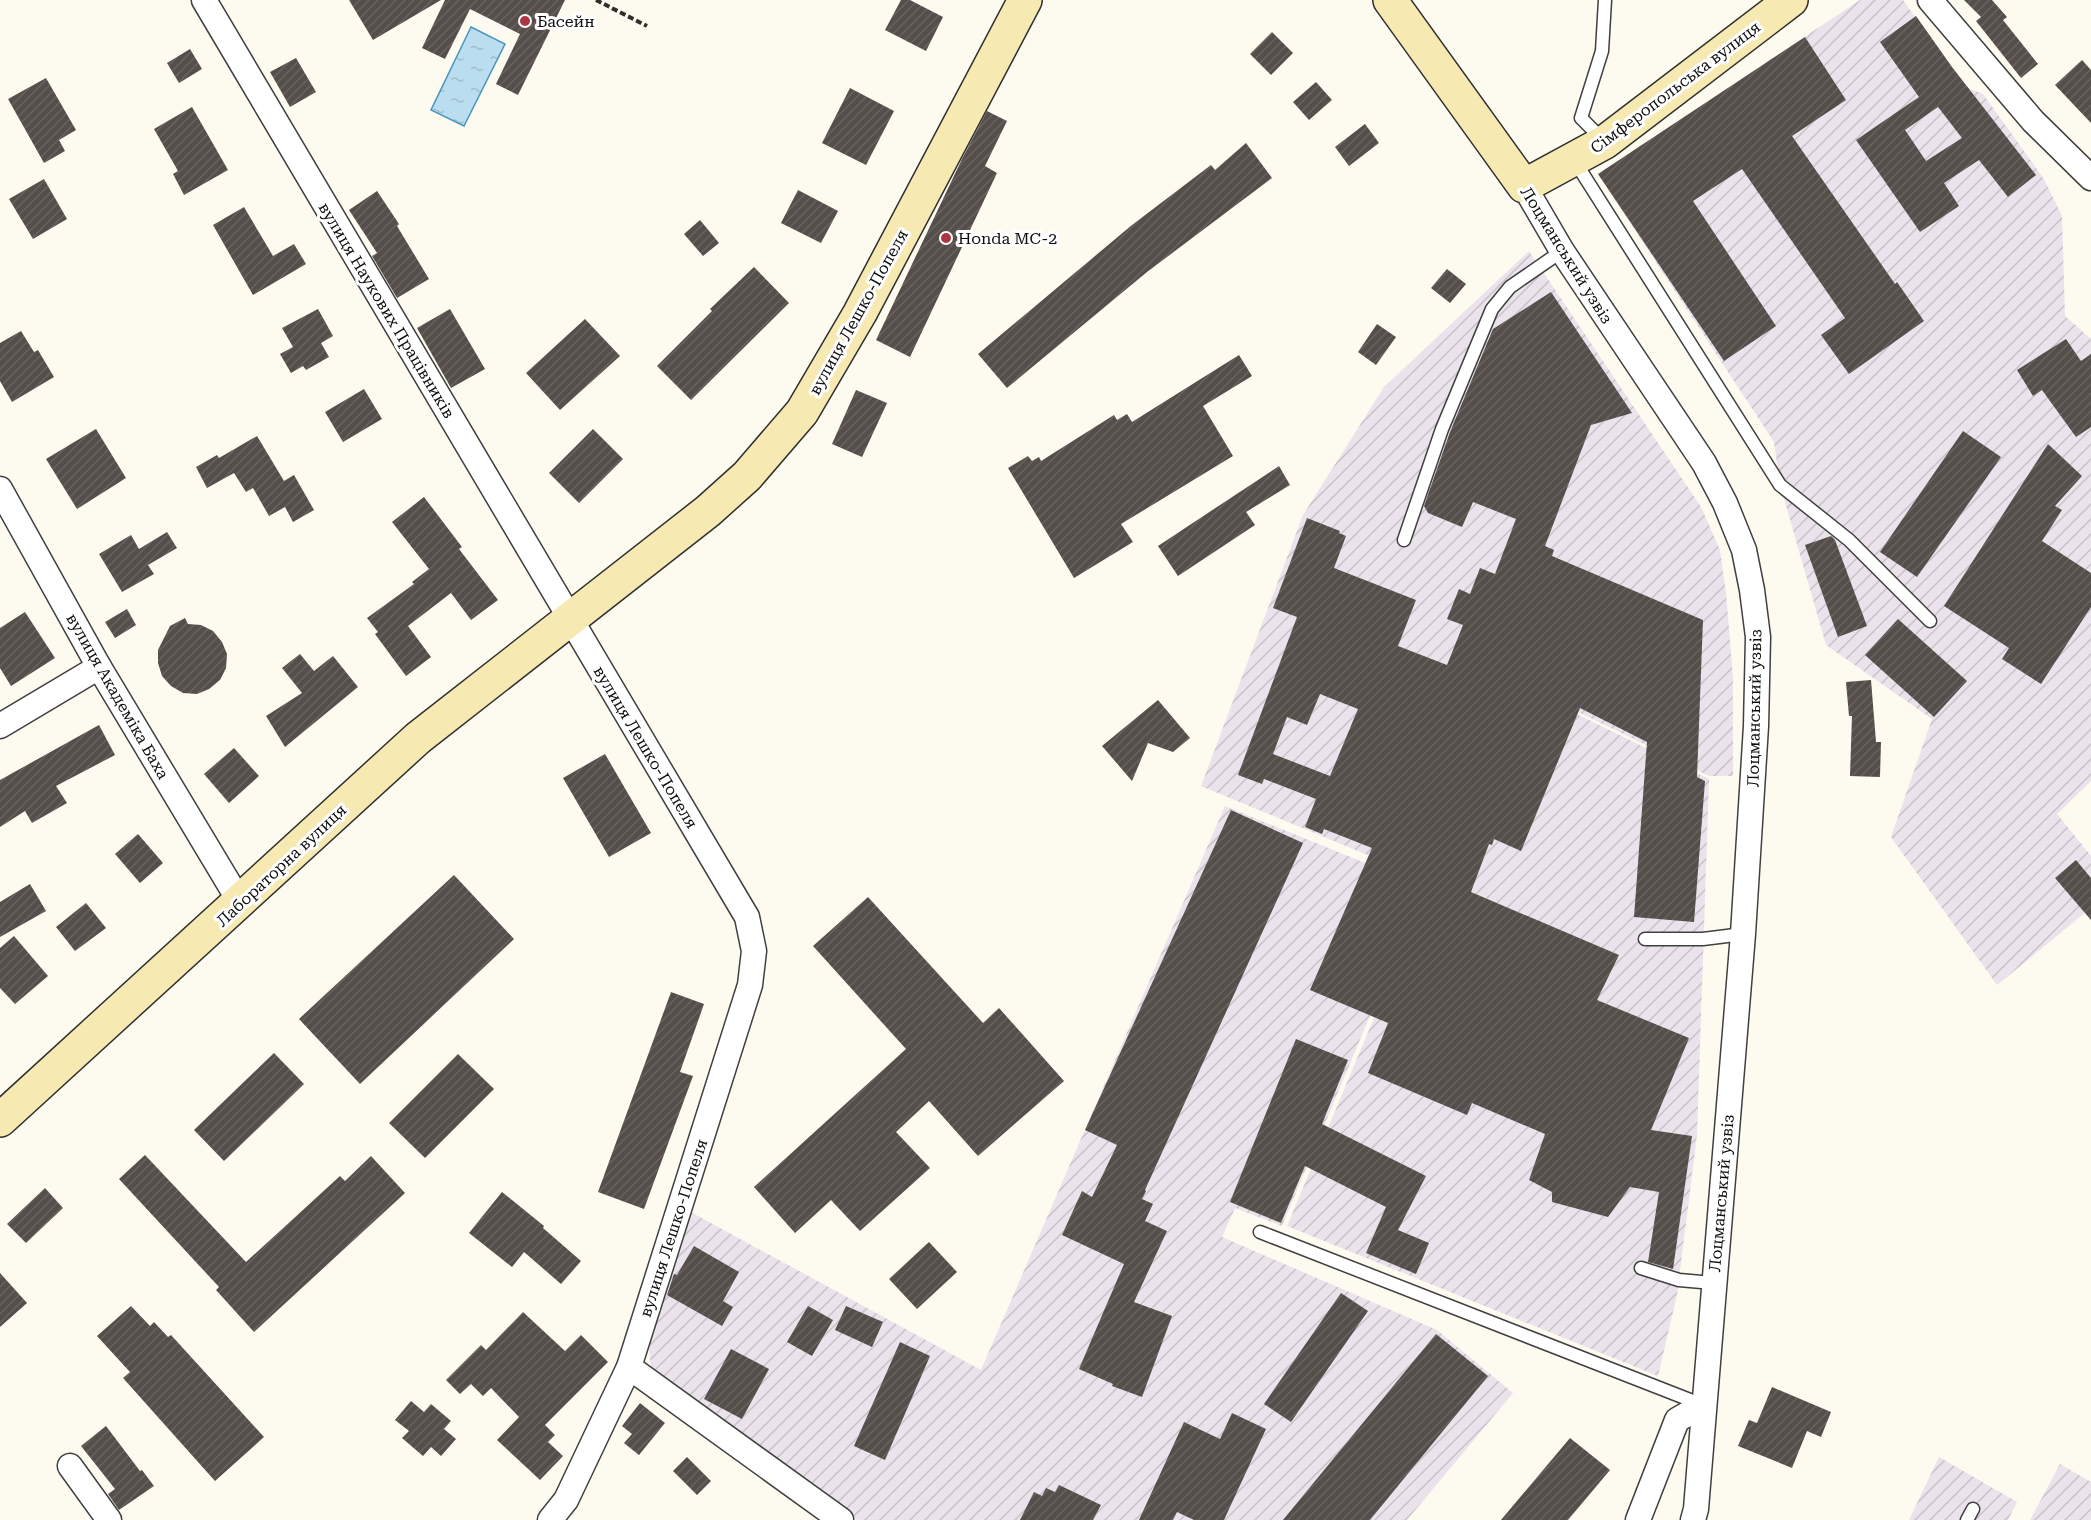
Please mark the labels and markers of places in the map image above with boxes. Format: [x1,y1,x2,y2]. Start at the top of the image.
place label: Басейн [537,12,595,31]
marker: Басейн [518,14,532,28]
place label: Honda МС-2 [958,229,1057,248]
marker: Honda МС-2 [939,231,953,245]

